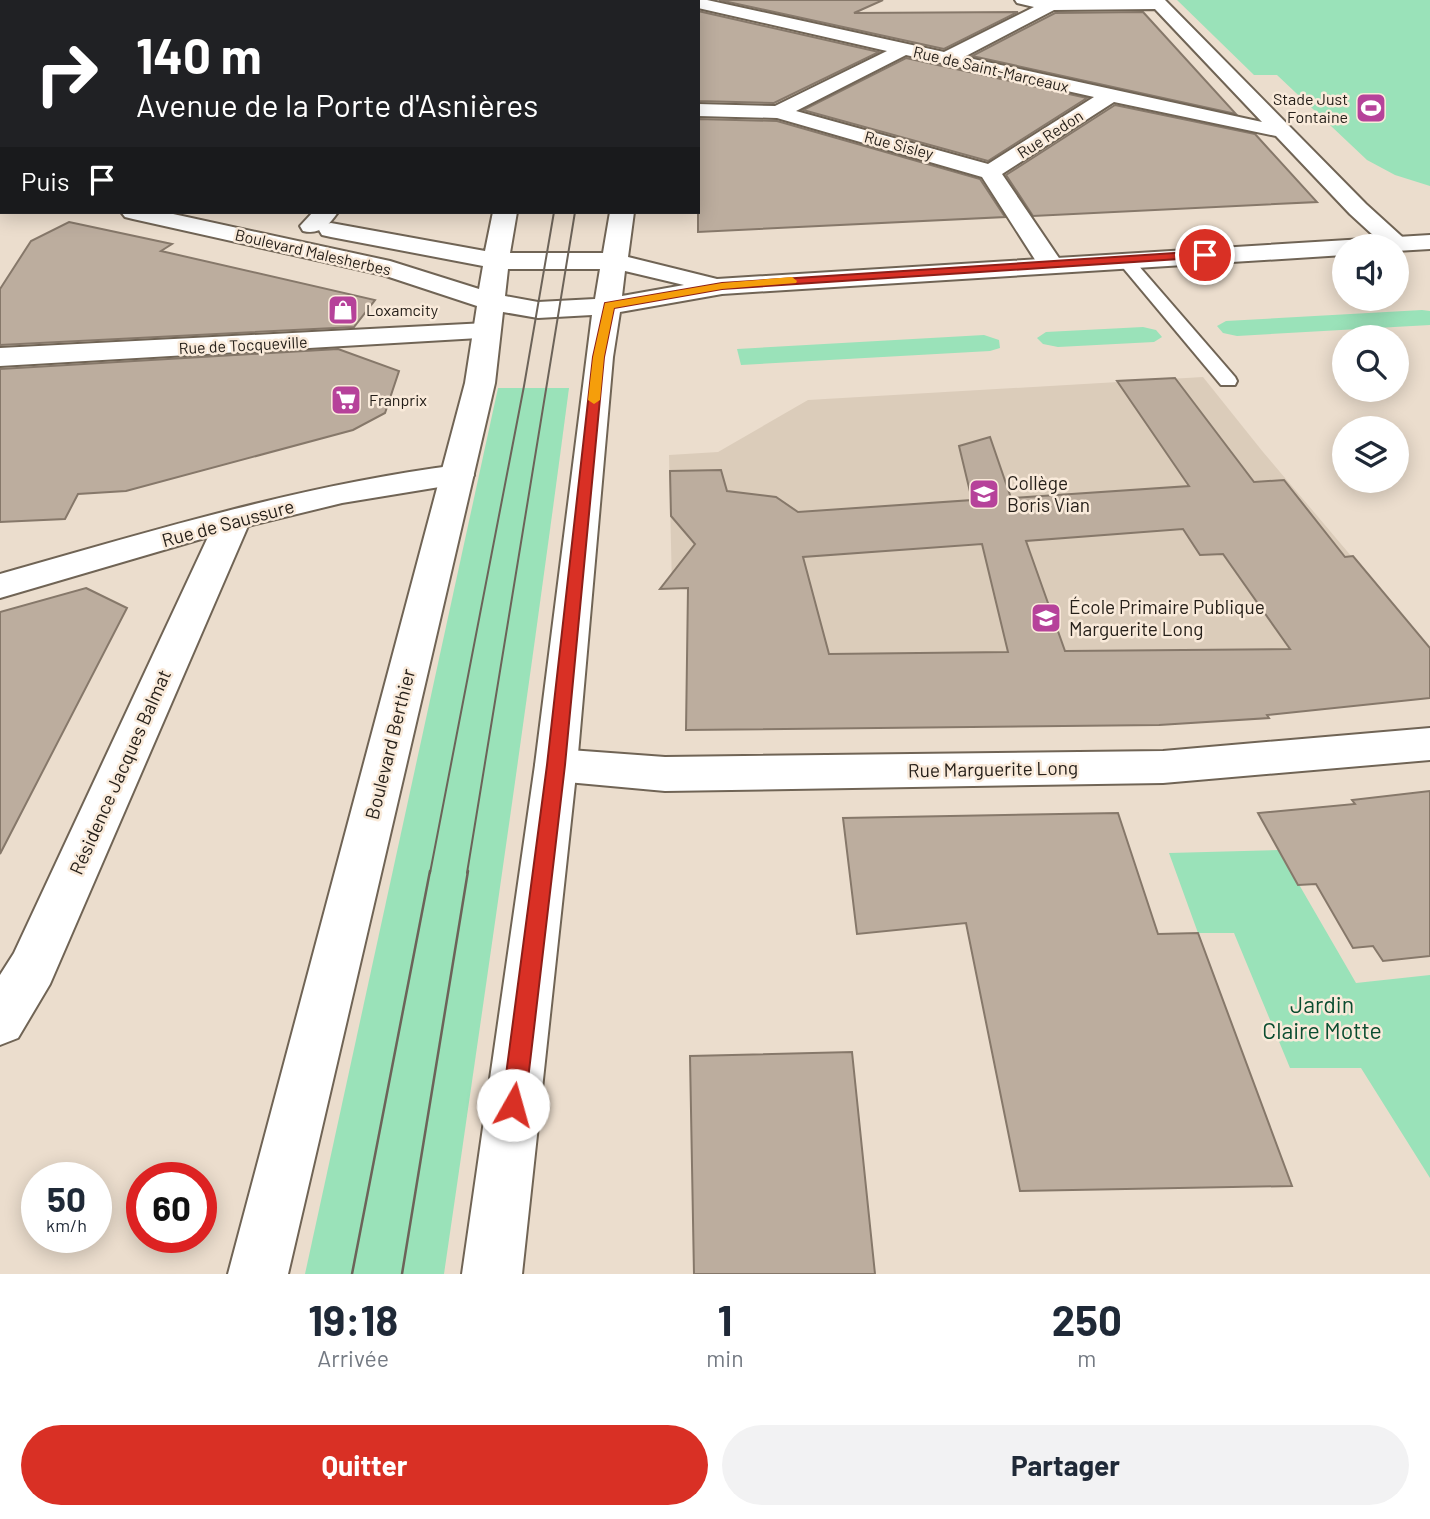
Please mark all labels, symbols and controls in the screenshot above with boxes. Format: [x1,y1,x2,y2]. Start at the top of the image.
text: 140 m [136,25,262,84]
icon: right [21,28,112,119]
street label: Rue de Saint-Marceaux [911,41,1071,96]
text: Avenue de la Porte d'Asnières [136,85,538,123]
place label: Stade Just Fontaine [1273,89,1348,126]
sports icon: Stade Just Fontaine [1354,91,1388,125]
street label: Rue Redon [1013,105,1086,162]
street label: Rue Sisley [863,126,936,163]
icon: arrive [83,161,121,199]
text: Puis [21,165,69,196]
street label: Boulevard Malesherbes [233,224,393,279]
pin [1175,225,1235,285]
map controls [1332,234,1409,493]
button: sound [1332,234,1409,311]
icon: arrive [1186,236,1224,274]
shop icon: Loxamcity [326,293,360,327]
place label: Loxamcity [366,300,439,319]
button: search [1332,325,1409,402]
street label: Rue de Tocqueville [178,332,308,357]
supermarket icon: Franprix [329,383,363,417]
place label: Franprix [369,390,427,409]
button: layers [1332,416,1409,493]
place label: Collège Boris Vian [1007,471,1090,516]
school or university icon: Collège Boris Vian [967,477,1001,511]
street label: Rue de Saussure [159,494,297,551]
place label: École Primaire Publique Marguerite Long [1069,595,1265,640]
school or university icon: École Primaire Publique Marguerite Long [1029,601,1063,635]
street label: Résidence Jacques Balmat [64,666,175,878]
street label: Boulevard Berthier [360,666,419,822]
street label: Rue Marguerite Long [908,756,1078,781]
park label: Jardin Claire Motte [1262,990,1382,1044]
position arrow [476,1068,550,1142]
speed limit sign: 60 [126,1162,217,1253]
text: 50 [47,1177,86,1219]
text: km/h [46,1214,87,1236]
text: 19:18 [308,1294,398,1344]
text: 1 [718,1294,732,1344]
text: 250 [1052,1294,1122,1344]
text: Arrivée [317,1344,389,1372]
text: min [706,1344,744,1372]
text: m [1077,1344,1096,1372]
button: Quitter [21,1425,708,1505]
button: Partager [722,1425,1409,1505]

